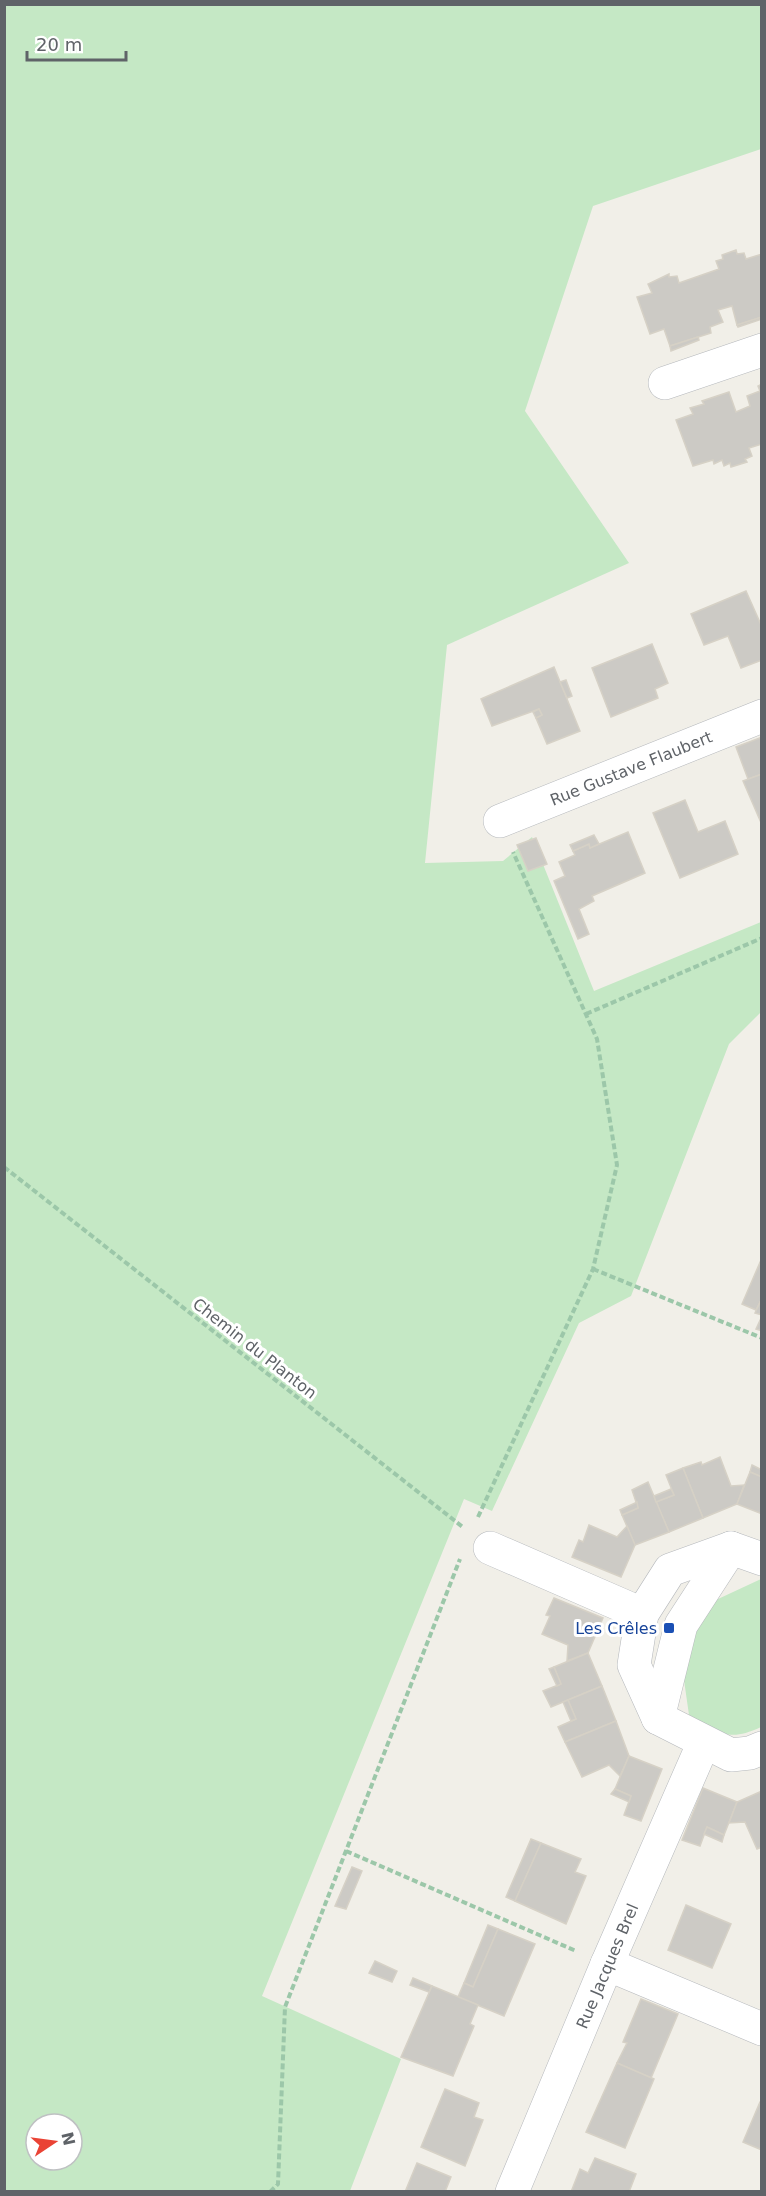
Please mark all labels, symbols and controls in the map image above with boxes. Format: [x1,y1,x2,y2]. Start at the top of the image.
scale bar [27,24,126,62]
text: 20 m [36,34,82,55]
street label: Rue Gustave Flaubert [547,727,715,810]
street label: Chemin du Planton [189,1294,320,1403]
place label: Les Crêles [575,1619,657,1638]
marker: Les Crêles [662,1621,676,1635]
street label: Rue Jacques Brel [573,1901,642,2032]
north arrow [24,2112,84,2172]
text: N [57,2130,79,2147]

